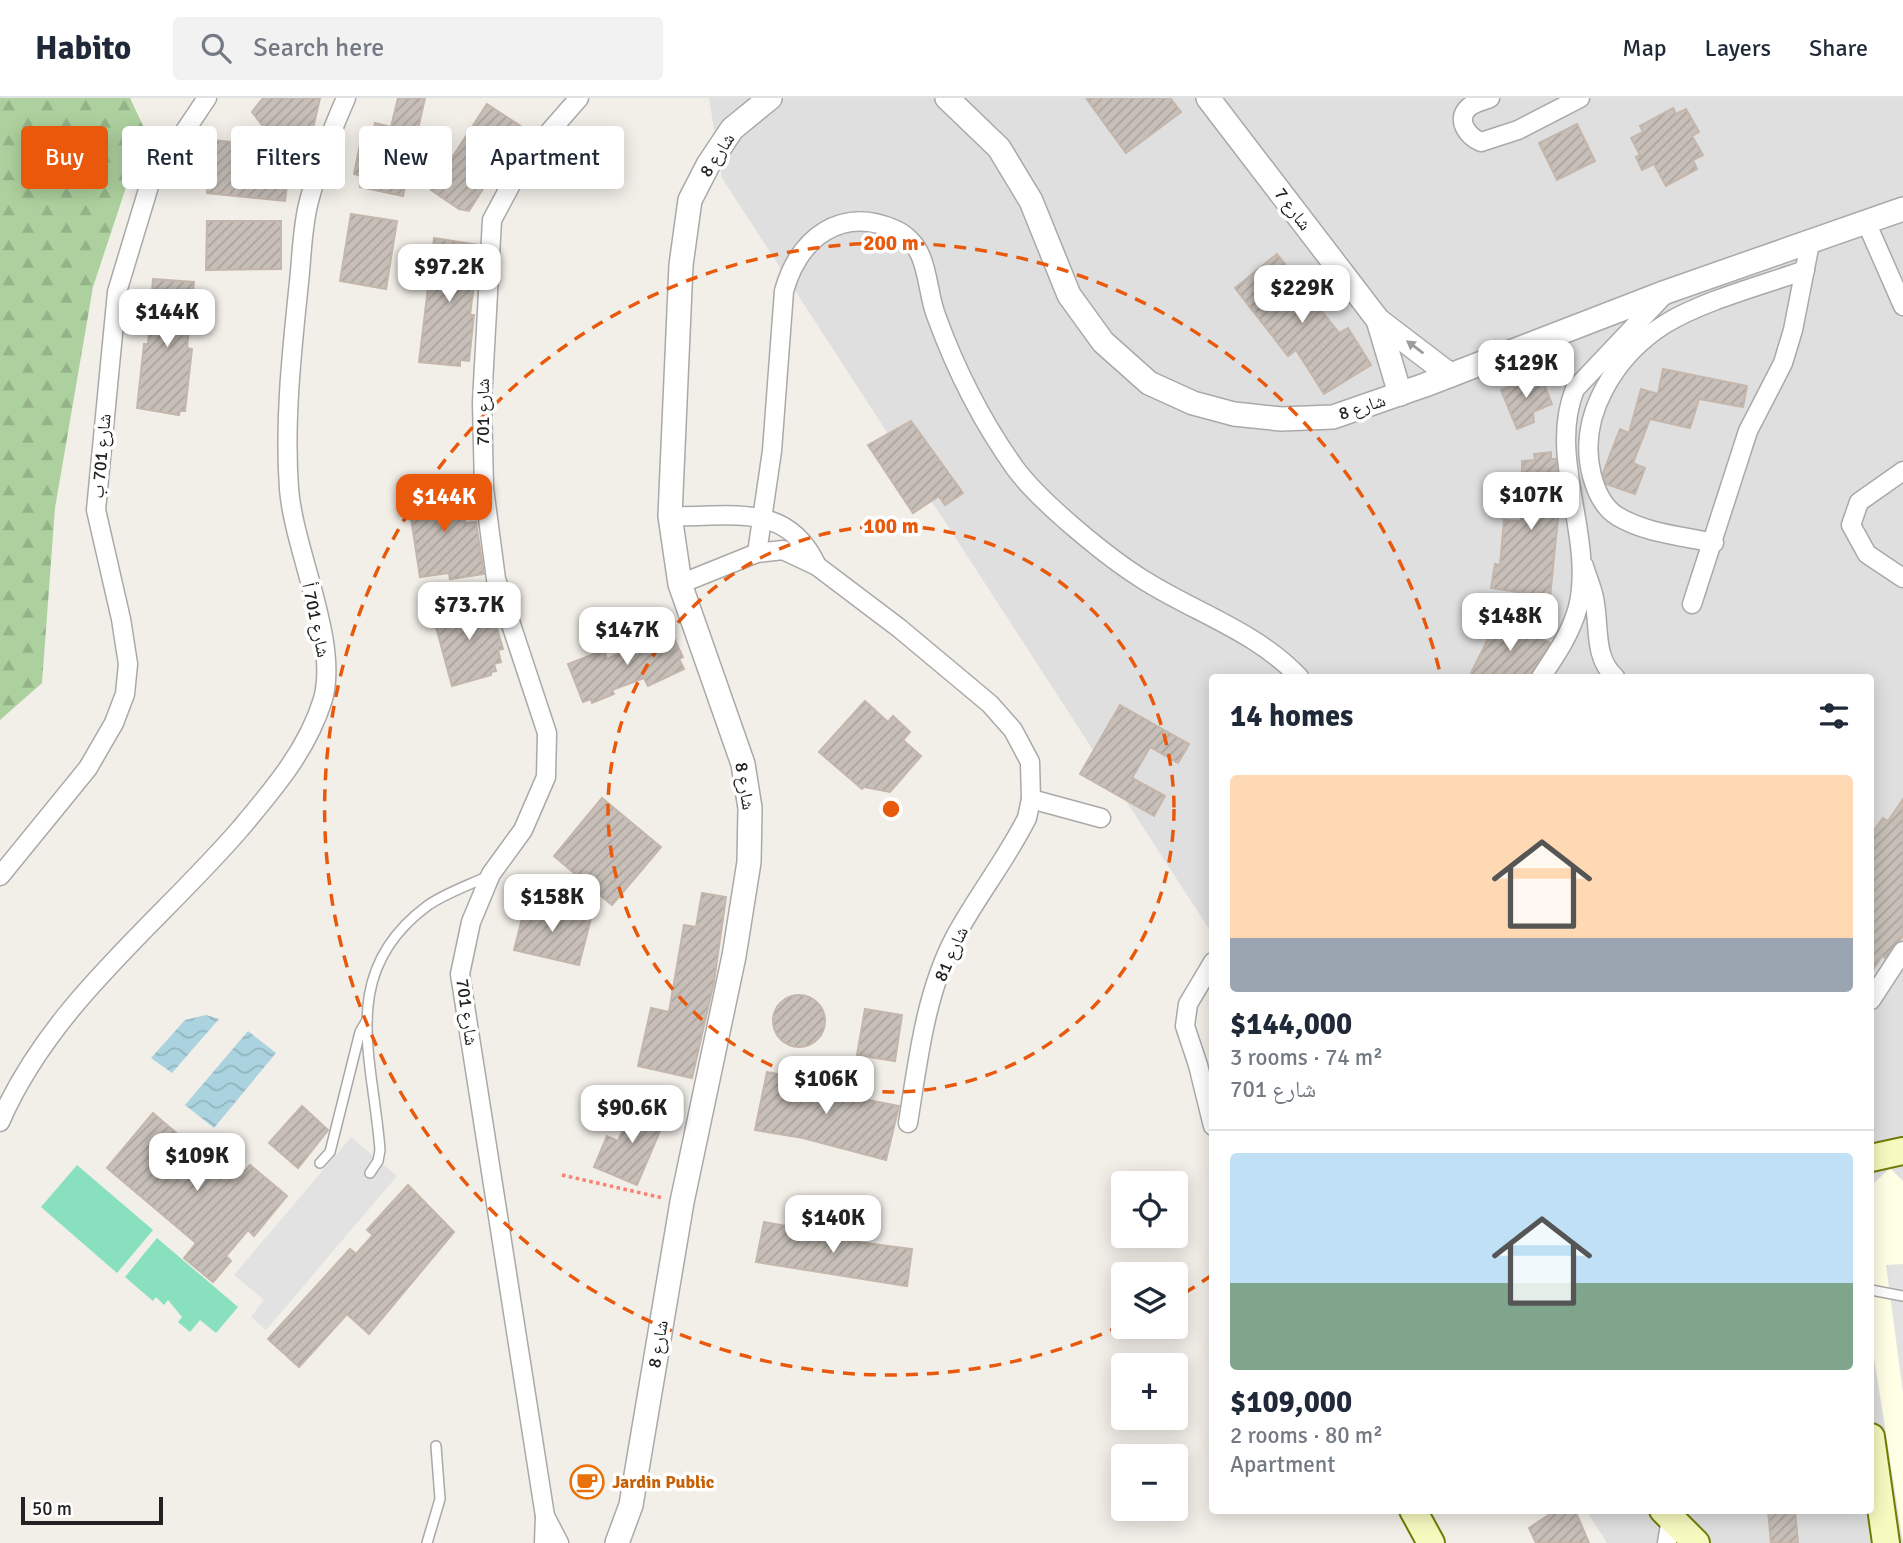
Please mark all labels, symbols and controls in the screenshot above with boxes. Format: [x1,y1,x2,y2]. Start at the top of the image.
search box [173,17,663,80]
text: Habito [35,28,131,69]
icon: search [197,29,235,67]
text: Search here [253,32,384,64]
text: Map [1622,33,1667,63]
text: Layers [1705,33,1771,63]
text: Share [1809,33,1868,63]
chip: Buy [21,126,108,189]
chip: Rent [122,126,217,189]
chip: Filters [231,126,345,189]
chip: New [359,126,452,189]
chip: Apartment [466,126,624,189]
street label: شارع 8 [695,129,739,181]
street label: شارع 7 [1270,183,1316,235]
text: 200 m [863,230,919,256]
pin: $97.2K [392,244,506,304]
text: $97.2K [414,252,484,281]
pin: $229K [1253,266,1351,325]
text: $229K [1270,273,1334,302]
pin: $144K [118,289,216,349]
text: $144K [135,297,199,326]
one-way arrow [1406,340,1424,354]
pin: $129K [1477,341,1575,400]
text: $129K [1494,348,1558,377]
street label: شارع 701 [472,378,494,446]
street label: شارع 8 [1336,389,1388,425]
street label: شارع 701 ب [86,413,116,499]
pin: $107K [1482,472,1580,532]
pin: $144K [395,474,493,534]
text: $107K [1499,480,1563,509]
text: $144K [412,482,476,511]
text: 100 m [863,513,919,539]
street label: شارع 701 أ [297,581,335,659]
pin: $73.7K [412,582,526,642]
text: $73.7K [434,590,504,619]
pin: $148K [1461,594,1559,653]
text: $148K [1478,601,1542,630]
pin: $147K [578,608,676,667]
text: $147K [595,615,659,644]
icon: filters [1815,697,1853,735]
text: 14 homes [1230,698,1353,735]
street label: شارع 8 [730,761,760,811]
centre of rings [879,797,903,821]
icon: home [1479,821,1605,947]
pin: $158K [503,874,601,934]
text: $158K [520,882,584,911]
street label: شارع 81 [929,923,973,985]
street label: شارع 701 [451,977,483,1047]
text: $144,000 [1230,1006,1352,1043]
text: 3 rooms · 74 m² [1230,1043,1383,1072]
pin: $106K [777,1056,875,1116]
text: $106K [794,1064,858,1093]
text: شارع 701 [1230,1075,1316,1104]
pin: $90.6K [575,1086,689,1145]
text: $90.6K [597,1093,667,1122]
pin: $109K [148,1134,246,1193]
text: $109K [165,1141,229,1170]
map controls [1111,1171,1188,1521]
button: locate [1111,1171,1188,1248]
pin: $140K [784,1196,882,1255]
icon: home [1479,1198,1605,1324]
text: $140K [801,1203,865,1232]
button: layers [1111,1262,1188,1339]
street label: شارع 8 [643,1318,673,1370]
button: + [1111,1353,1188,1430]
text: $109,000 [1230,1384,1352,1421]
text: 2 rooms · 80 m² [1230,1421,1383,1450]
button: − [1111,1444,1188,1521]
text: Apartment [1230,1450,1335,1479]
cafe icon: Jardin Public [568,1463,606,1501]
place label: Jardin Public [612,1471,715,1493]
scale bar [21,1494,163,1526]
text: 50 m [32,1497,72,1521]

